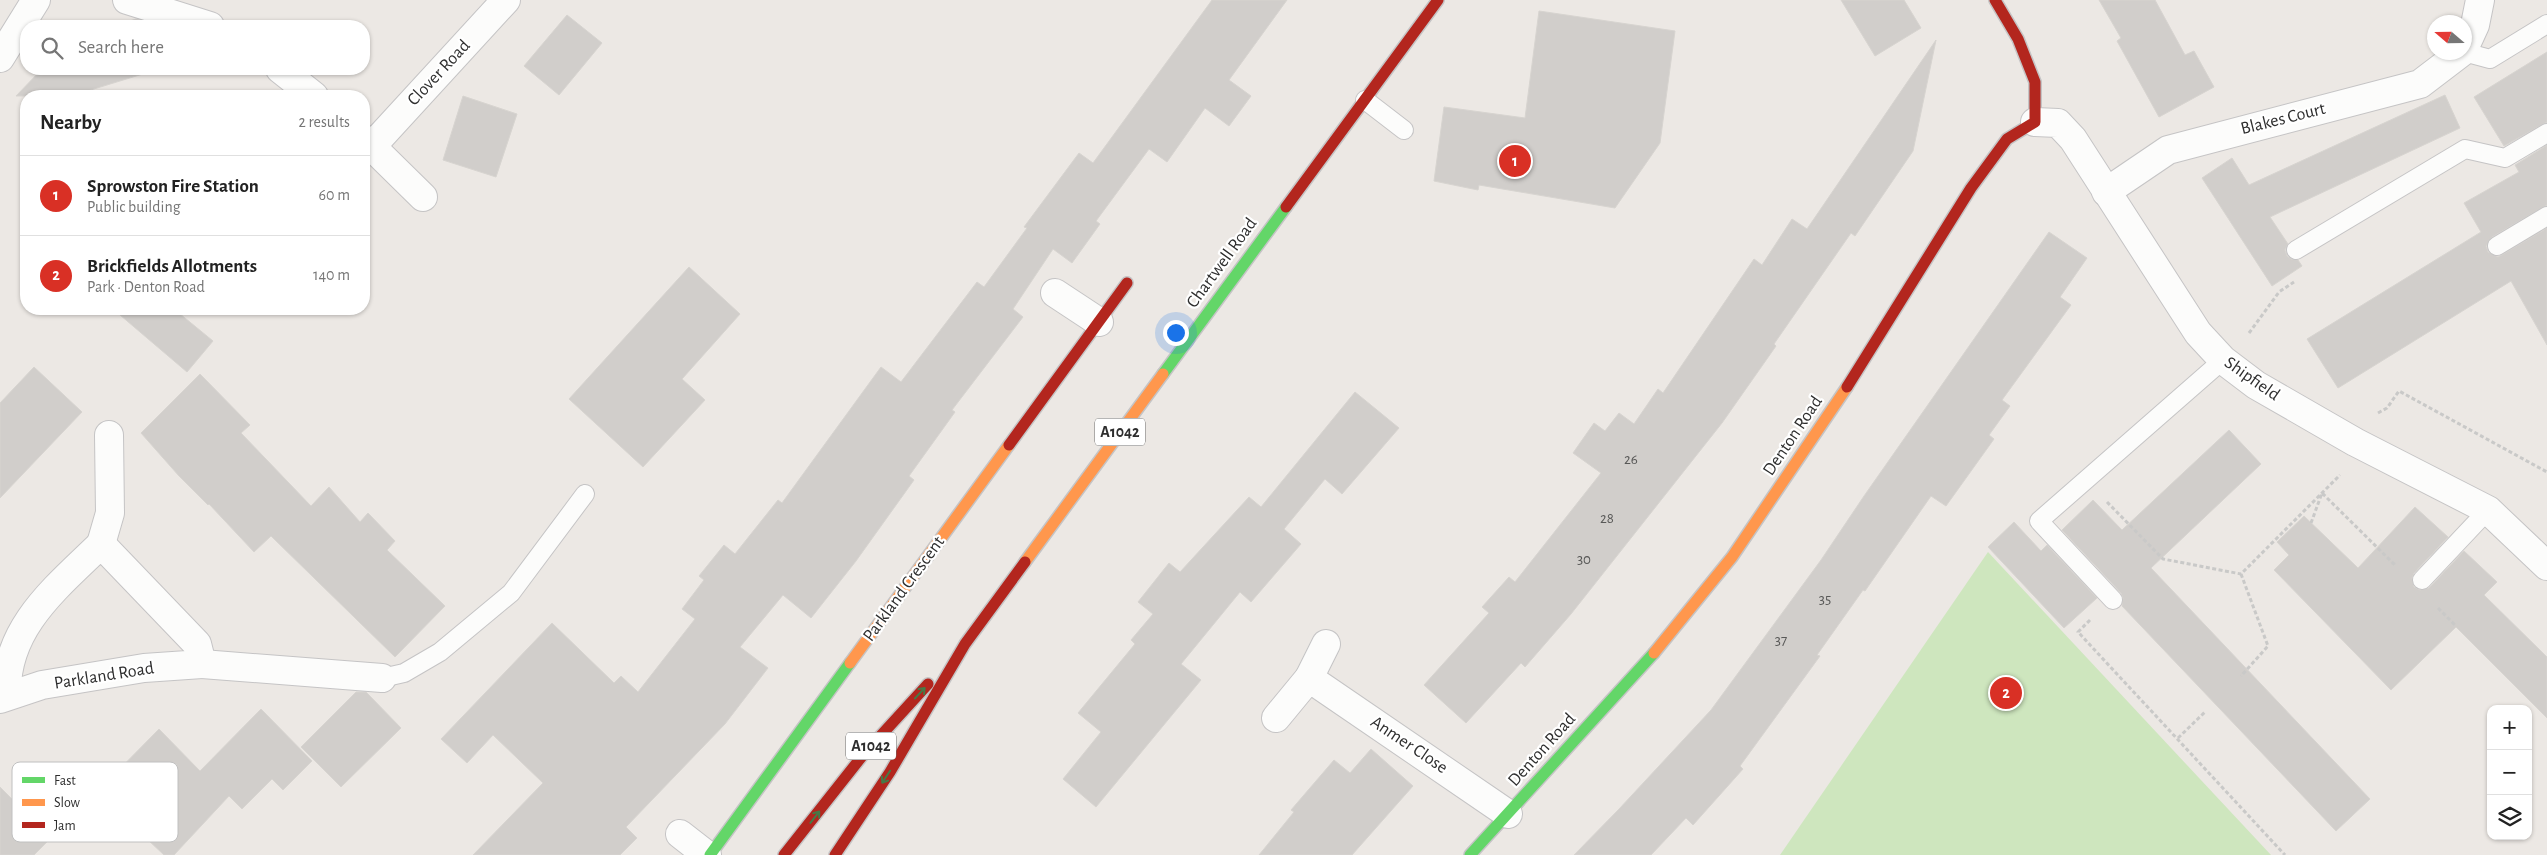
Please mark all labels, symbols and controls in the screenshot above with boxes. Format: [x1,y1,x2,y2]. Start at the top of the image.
north arrow [2427,15,2472,60]
search box [20,20,370,75]
icon: search [38,34,66,62]
street label: Clover Road [404,37,474,109]
text: Search here [78,38,164,57]
street label: Blakes Court [2239,100,2327,138]
text: Nearby [40,112,101,133]
text: 2 results [298,114,350,130]
pin: 1 [1499,142,1531,180]
text: Sprowston Fire Station [87,177,259,196]
text: 1 [53,187,59,203]
text: 60 m [319,187,350,203]
text: Public building [87,199,181,215]
street label: Chartwell Road [1183,215,1261,311]
text: Brickfields Allotments [87,257,257,276]
text: 2 [52,267,60,283]
text: 140 m [313,267,350,283]
text: Park · Denton Road [87,279,205,295]
your location [1163,320,1189,346]
street label: Shipfield [2221,354,2283,404]
street label: Denton Road [1760,393,1826,479]
road number: A1042 [1095,418,1145,446]
house number: 26 [1624,452,1638,467]
house number: 28 [1600,511,1614,526]
street label: Parkland Crescent [860,533,948,645]
house number: 30 [1577,552,1591,567]
house number: 35 [1819,592,1831,607]
house number: 37 [1775,633,1787,648]
street label: Parkland Road [53,659,155,693]
pin: 2 [1990,674,2022,712]
one-way arrow [914,687,926,700]
map controls [2487,705,2532,840]
button: + [2487,705,2532,750]
street label: Denton Road [1505,710,1579,790]
street label: Anmer Close [1367,713,1451,777]
road number: A1042 [846,732,896,759]
button: − [2487,750,2532,795]
legend [12,762,178,842]
one-way arrow [881,769,891,783]
text: Fast [54,774,76,788]
button: layers [2487,795,2532,840]
text: Slow [54,796,81,810]
one-way arrow [809,811,820,824]
text: Jam [54,819,76,833]

